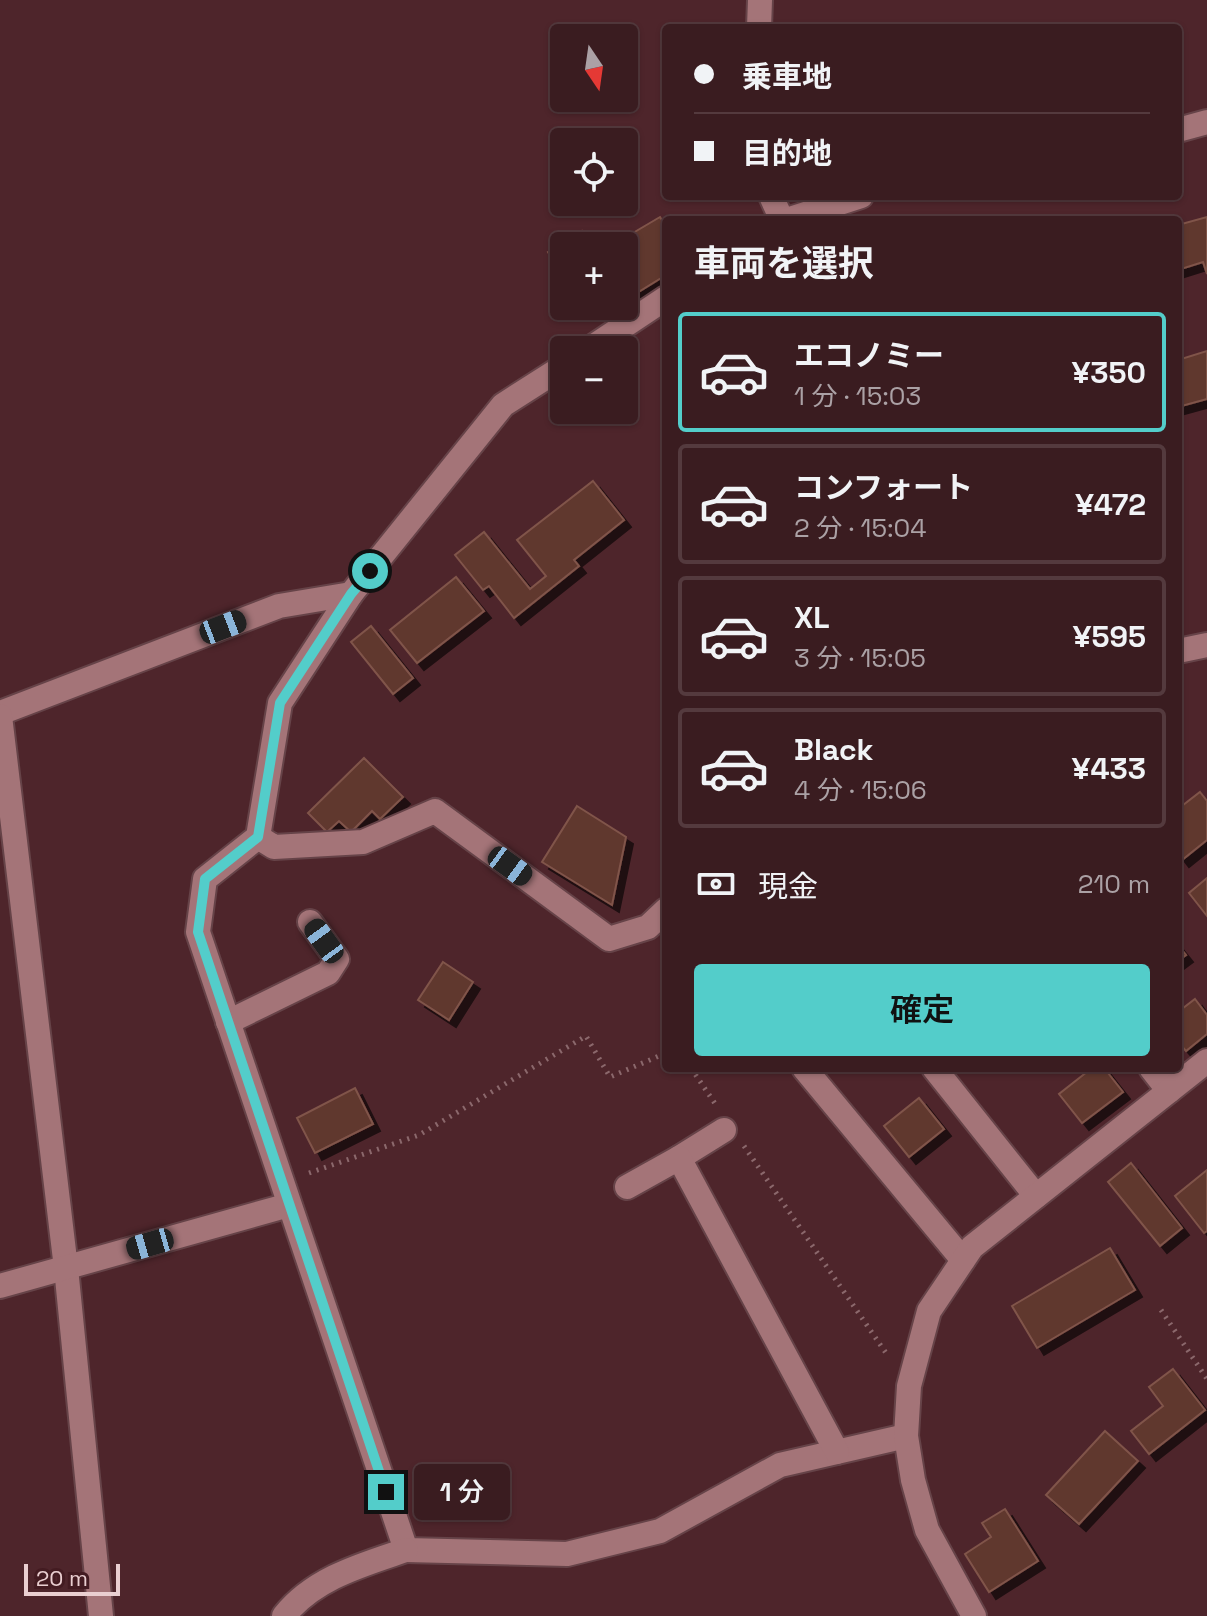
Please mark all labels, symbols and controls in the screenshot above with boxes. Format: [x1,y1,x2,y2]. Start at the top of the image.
north arrow [550,24,638,112]
map controls [550,24,638,424]
text: 乗車地 [742,57,832,96]
button: locate [550,128,638,216]
text: 目的地 [742,134,832,173]
button: + [550,232,638,320]
text: 車両を選択 [694,241,874,287]
button: − [550,336,638,424]
icon: car [698,336,770,408]
text: エコノミー [794,336,944,375]
text: ¥350 [1072,353,1146,392]
text: 1 分 · 15:03 [794,379,921,413]
icon: car [698,468,770,540]
text: コンフォート [794,468,973,507]
text: ¥472 [1075,485,1146,524]
text: 2 分 · 15:04 [794,511,927,545]
route start [352,553,388,589]
text: XL [794,598,830,637]
icon: car [698,600,770,672]
car [196,607,250,647]
text: ¥595 [1073,617,1146,656]
text: 3 分 · 15:05 [794,641,926,675]
text: Black [794,730,873,769]
icon: car [698,732,770,804]
text: ¥433 [1072,749,1146,788]
text: 4 分 · 15:06 [794,773,927,807]
car [484,842,536,890]
icon: cash [694,862,738,906]
text: 現金 [758,867,818,906]
text: 210 m [1078,867,1150,901]
car [300,915,348,967]
button: 確定 [694,964,1150,1056]
car [124,1226,176,1262]
callout: 1 分 [414,1464,510,1520]
route end [368,1474,404,1510]
text: 1 分 [440,1475,484,1509]
scale bar [24,1560,120,1596]
text: 20 m [36,1564,88,1592]

